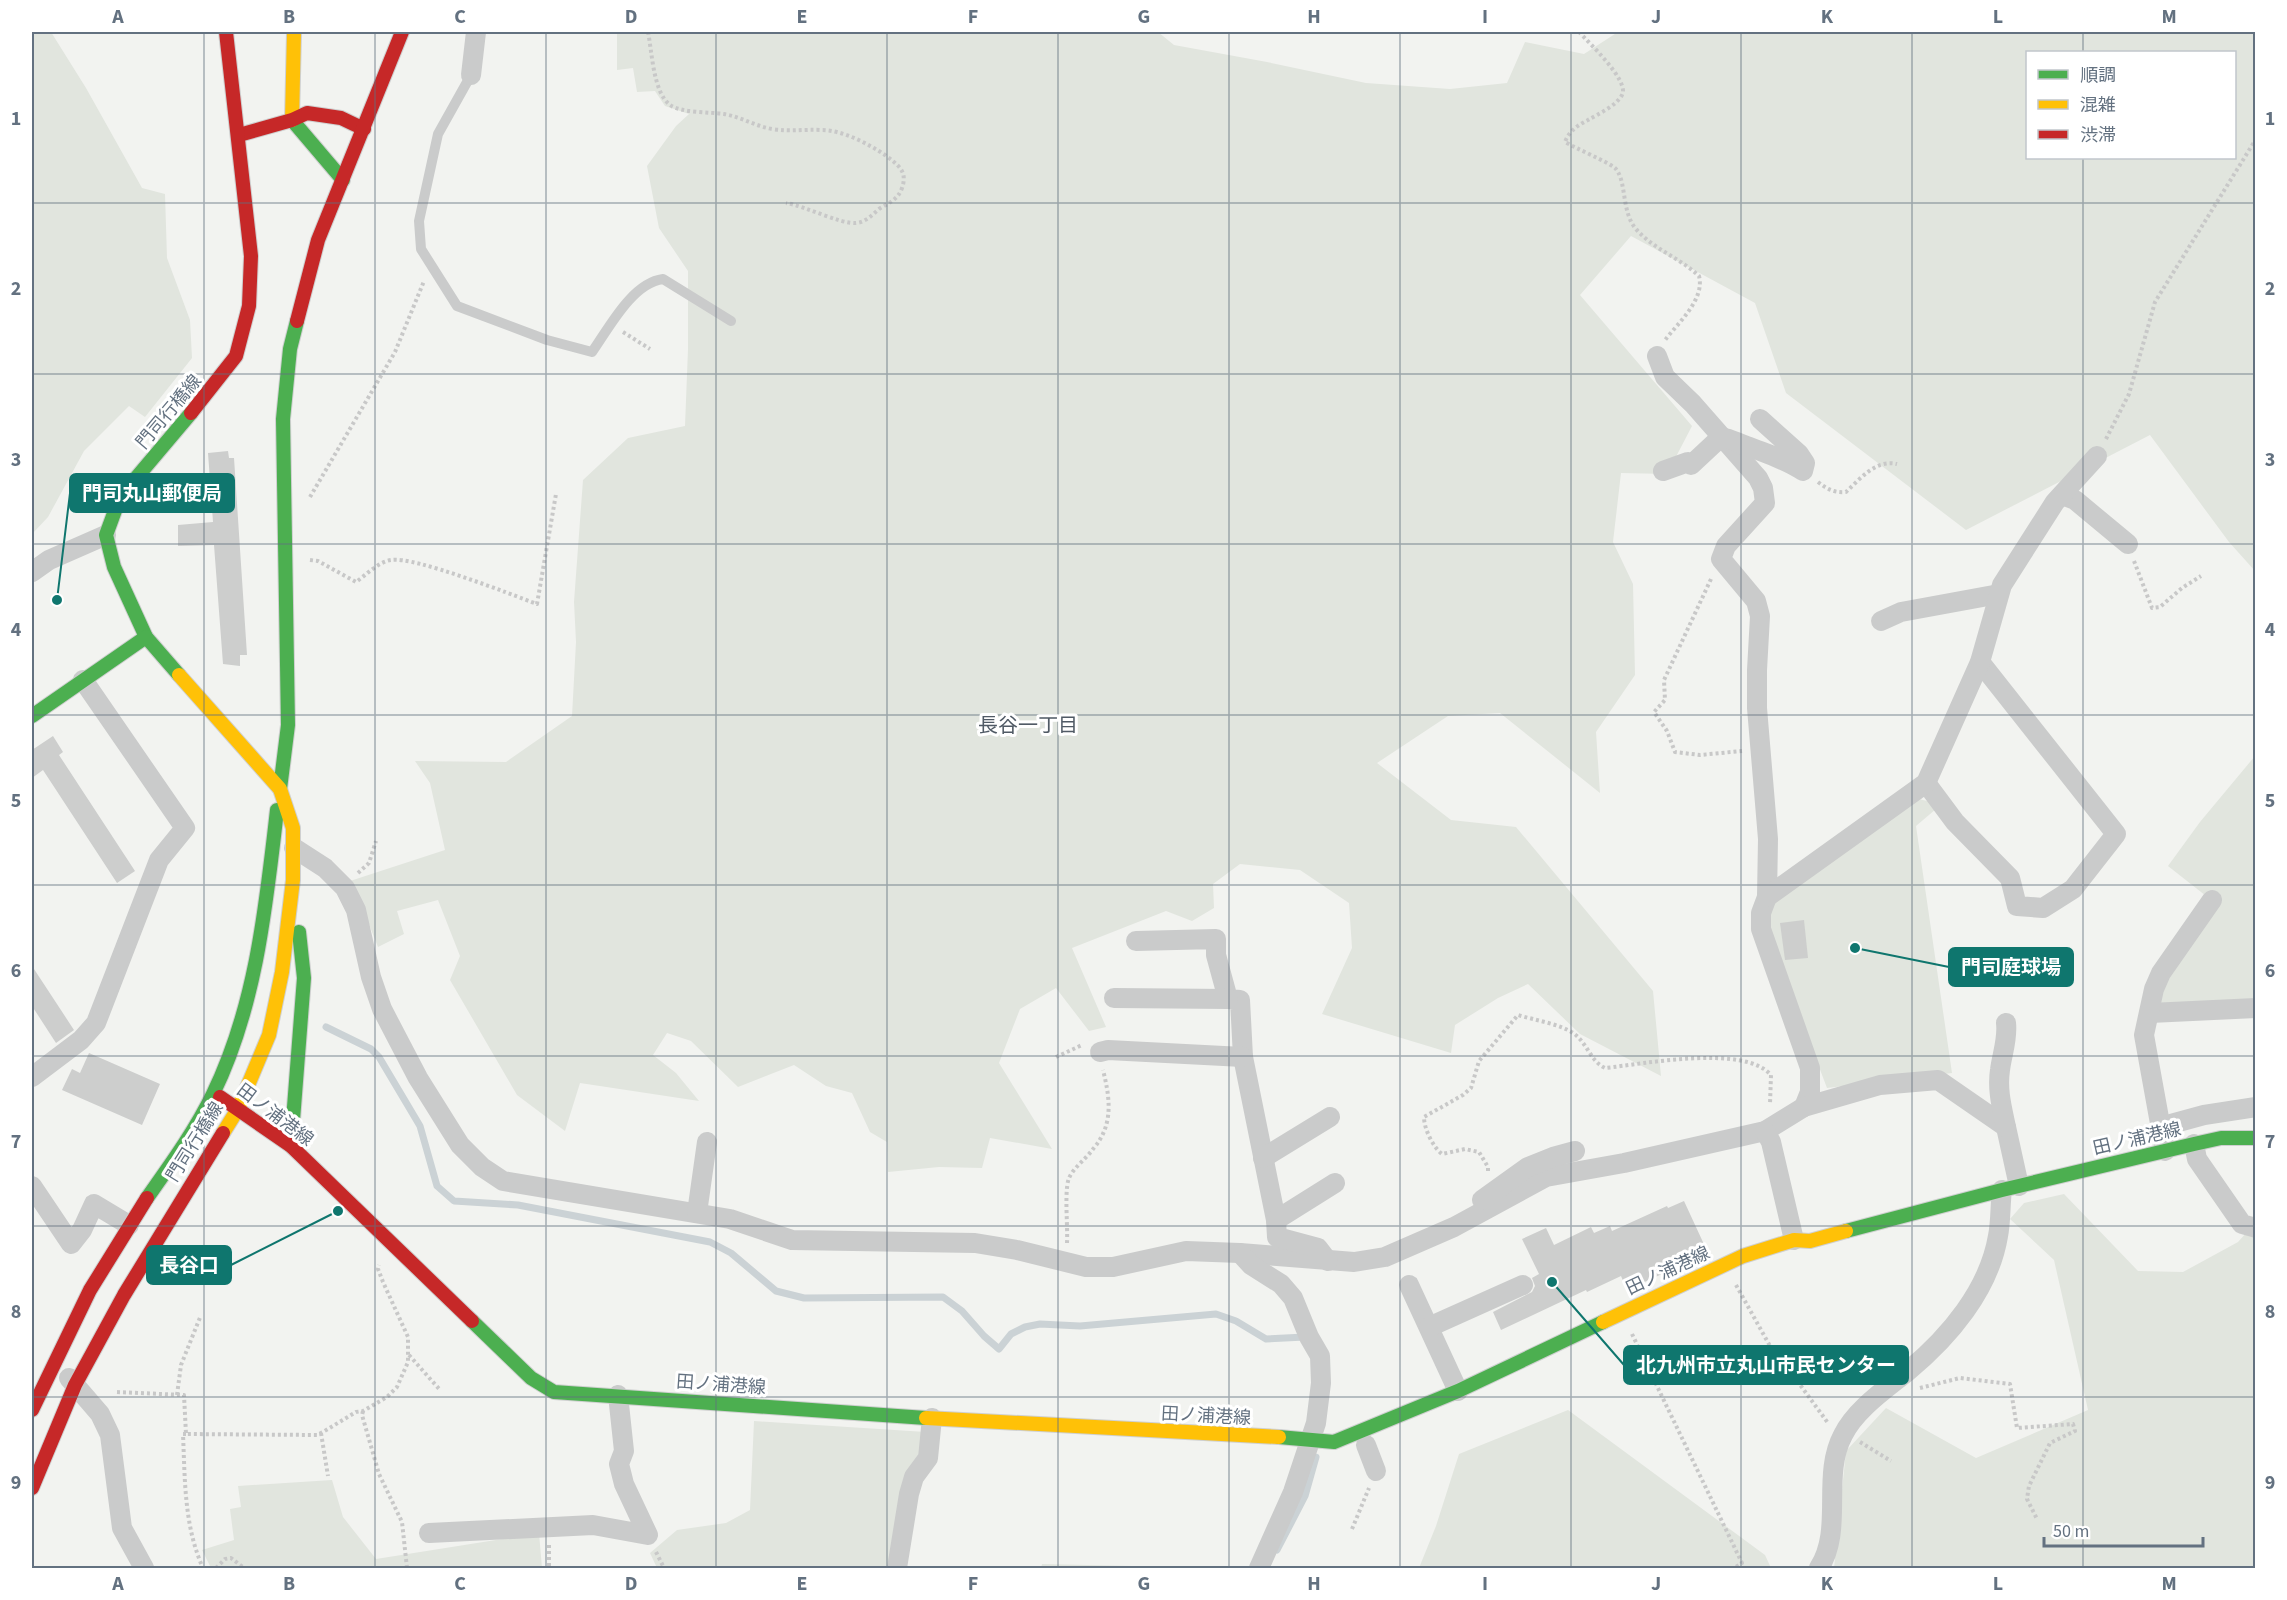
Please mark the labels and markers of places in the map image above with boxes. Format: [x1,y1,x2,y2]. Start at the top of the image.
callout: 門司丸山郵便局 [70,474,234,512]
callout: 門司庭球場 [1949,948,2073,986]
callout: 長谷口 [147,1246,231,1284]
callout: 北九州市立丸山市民センター [1624,1346,1908,1384]

